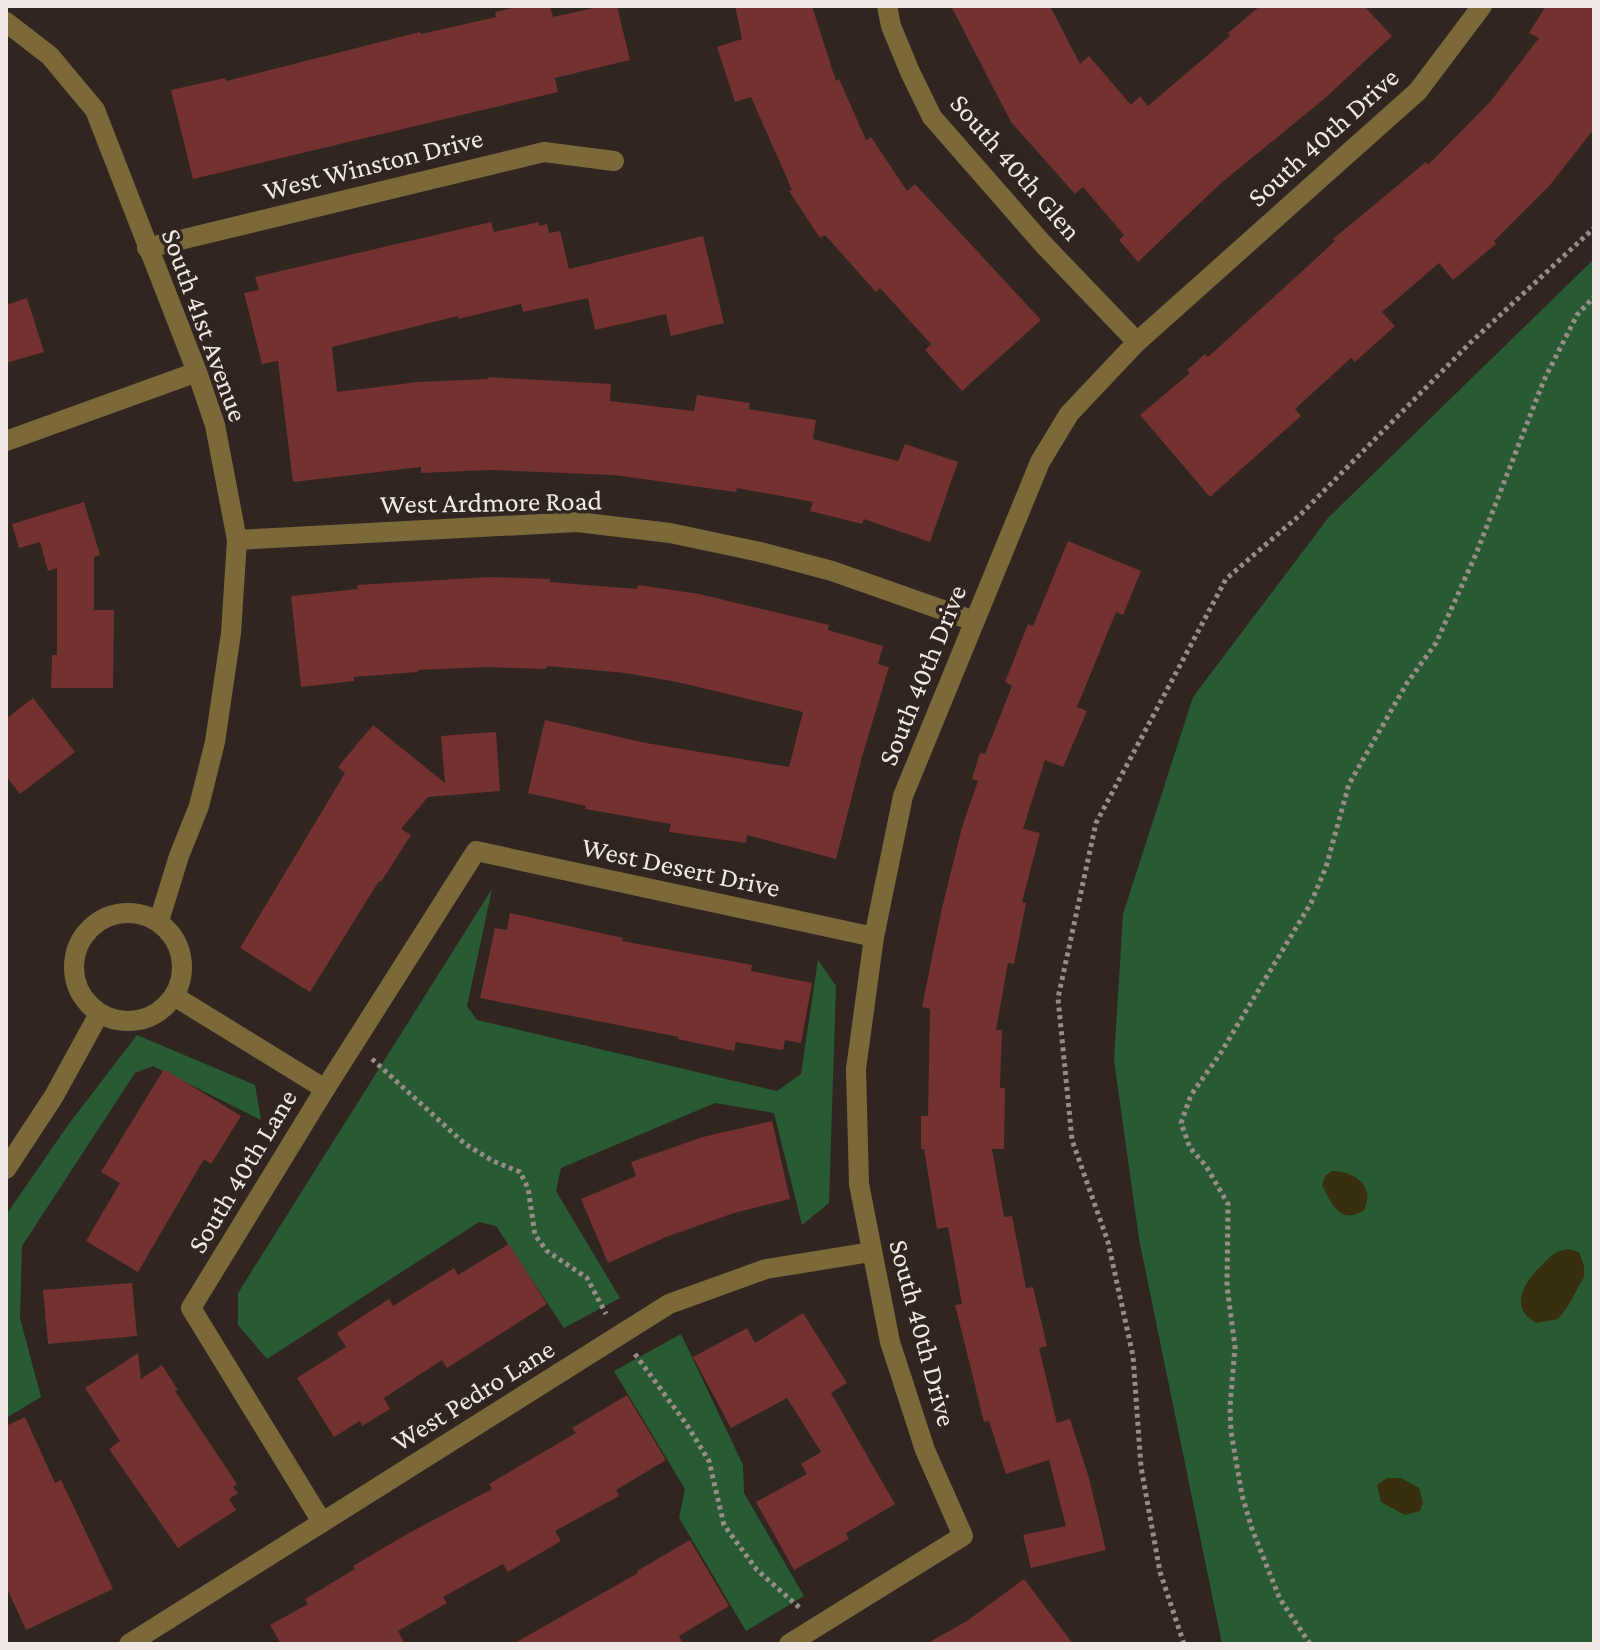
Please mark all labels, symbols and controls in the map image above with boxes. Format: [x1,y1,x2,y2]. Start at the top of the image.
street label: South 40th Drive [1241,61,1405,213]
street label: South 40th Glen [944,88,1088,246]
street label: West Winston Drive [260,122,486,206]
street label: South 41st Avenue [156,224,254,426]
street label: West Ardmore Road [380,485,603,519]
street label: South 40th Drive [872,580,972,770]
street label: West Desert Drive [579,831,783,903]
street label: South 40th Lane [181,1084,303,1258]
street label: South 40th Drive [883,1236,963,1430]
street label: West Pedro Lane [386,1333,560,1457]

